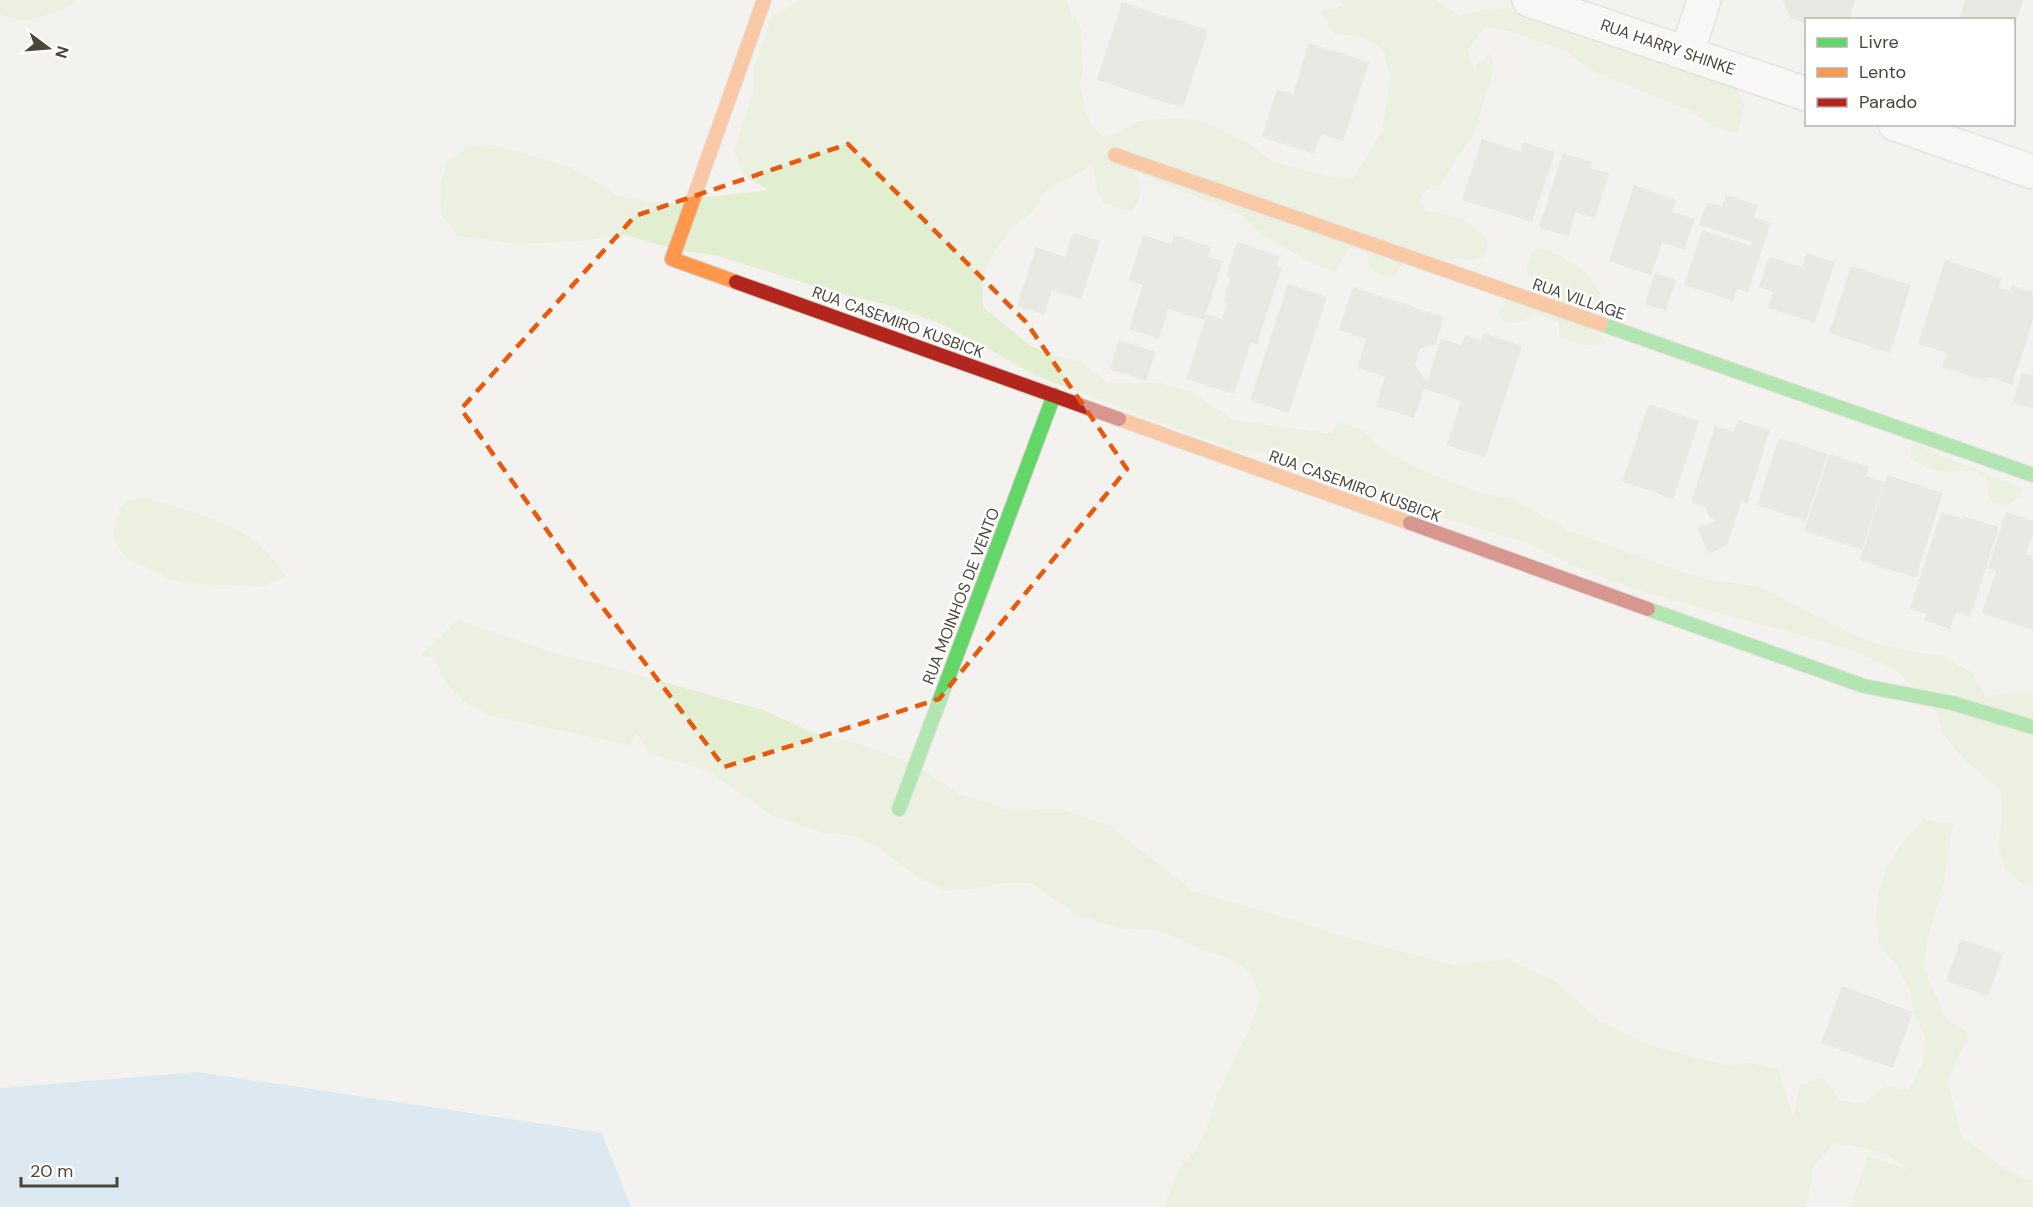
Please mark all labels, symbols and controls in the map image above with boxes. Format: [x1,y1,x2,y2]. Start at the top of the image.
street label: RUA HARRY SHINKE [1598,14,1738,80]
north arrow [18,18,78,78]
legend [1805,18,2015,126]
text: Livre [1859,30,1899,54]
text: N [50,43,74,61]
text: Lento [1859,60,1906,84]
text: Parado [1859,90,1917,114]
street label: RUA VILLAGE [1530,273,1628,325]
street label: RUA CASEMIRO KUSBICK [809,281,987,363]
street label: RUA CASEMIRO KUSBICK [1266,445,1444,527]
street label: RUA MOINHOS DE VENTO [918,505,1004,687]
scale bar [21,1150,117,1188]
text: 20 m [30,1159,73,1183]

